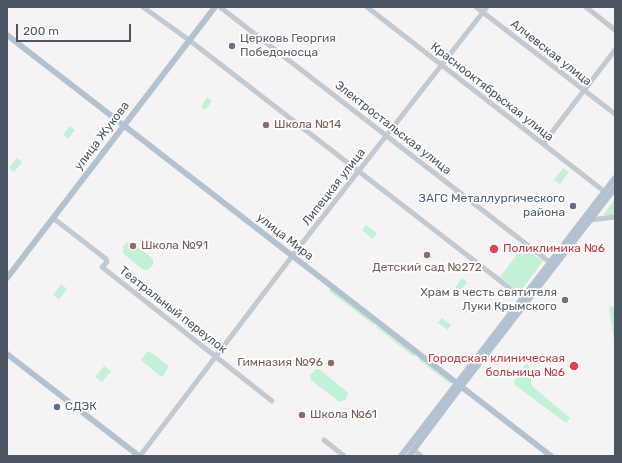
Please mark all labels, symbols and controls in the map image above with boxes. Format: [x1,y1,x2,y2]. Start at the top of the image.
scale bar [18,16,133,42]
street label: Алчевская улица [508,17,594,89]
text: 200 m [23,24,59,38]
place label: Церковь Георгия Победоносца [240,32,336,60]
street label: Краснооктябрьская улица [428,40,556,144]
marker: Церковь Георгия Победоносца [227,41,237,51]
street label: Электростальская улица [332,78,454,178]
street label: улица Жукова [71,99,133,173]
place label: Школа №14 [274,118,341,132]
marker: Школа №14 [261,120,271,130]
street label: Липецкая улица [299,146,369,228]
place label: ЗАГС Металлургического района [418,192,565,220]
marker: ЗАГС Металлургического района [568,201,578,211]
street label: улица Мира [254,210,316,264]
place label: Школа №91 [141,239,208,253]
marker: Школа №91 [128,241,138,251]
place label: Поликлиника №6 [503,242,605,256]
marker: Поликлиника №6 [488,243,500,255]
marker: Детский сад №272 [422,250,432,260]
place label: Детский сад №272 [372,261,482,275]
street label: Театральный переулок [116,263,230,357]
place label: Храм в честь святителя Луки Крымского [420,286,557,314]
marker: Храм в честь святителя Луки Крымского [560,295,570,305]
place label: Городская клиническая больница №6 [428,352,565,380]
place label: Гимназия №96 [237,356,323,370]
marker: Гимназия №96 [326,358,336,368]
marker: Городская клиническая больница №6 [568,360,580,372]
place label: СДЭК [65,400,97,414]
marker: СДЭК [52,402,62,412]
place label: Школа №61 [310,408,377,422]
marker: Школа №61 [297,410,307,420]

